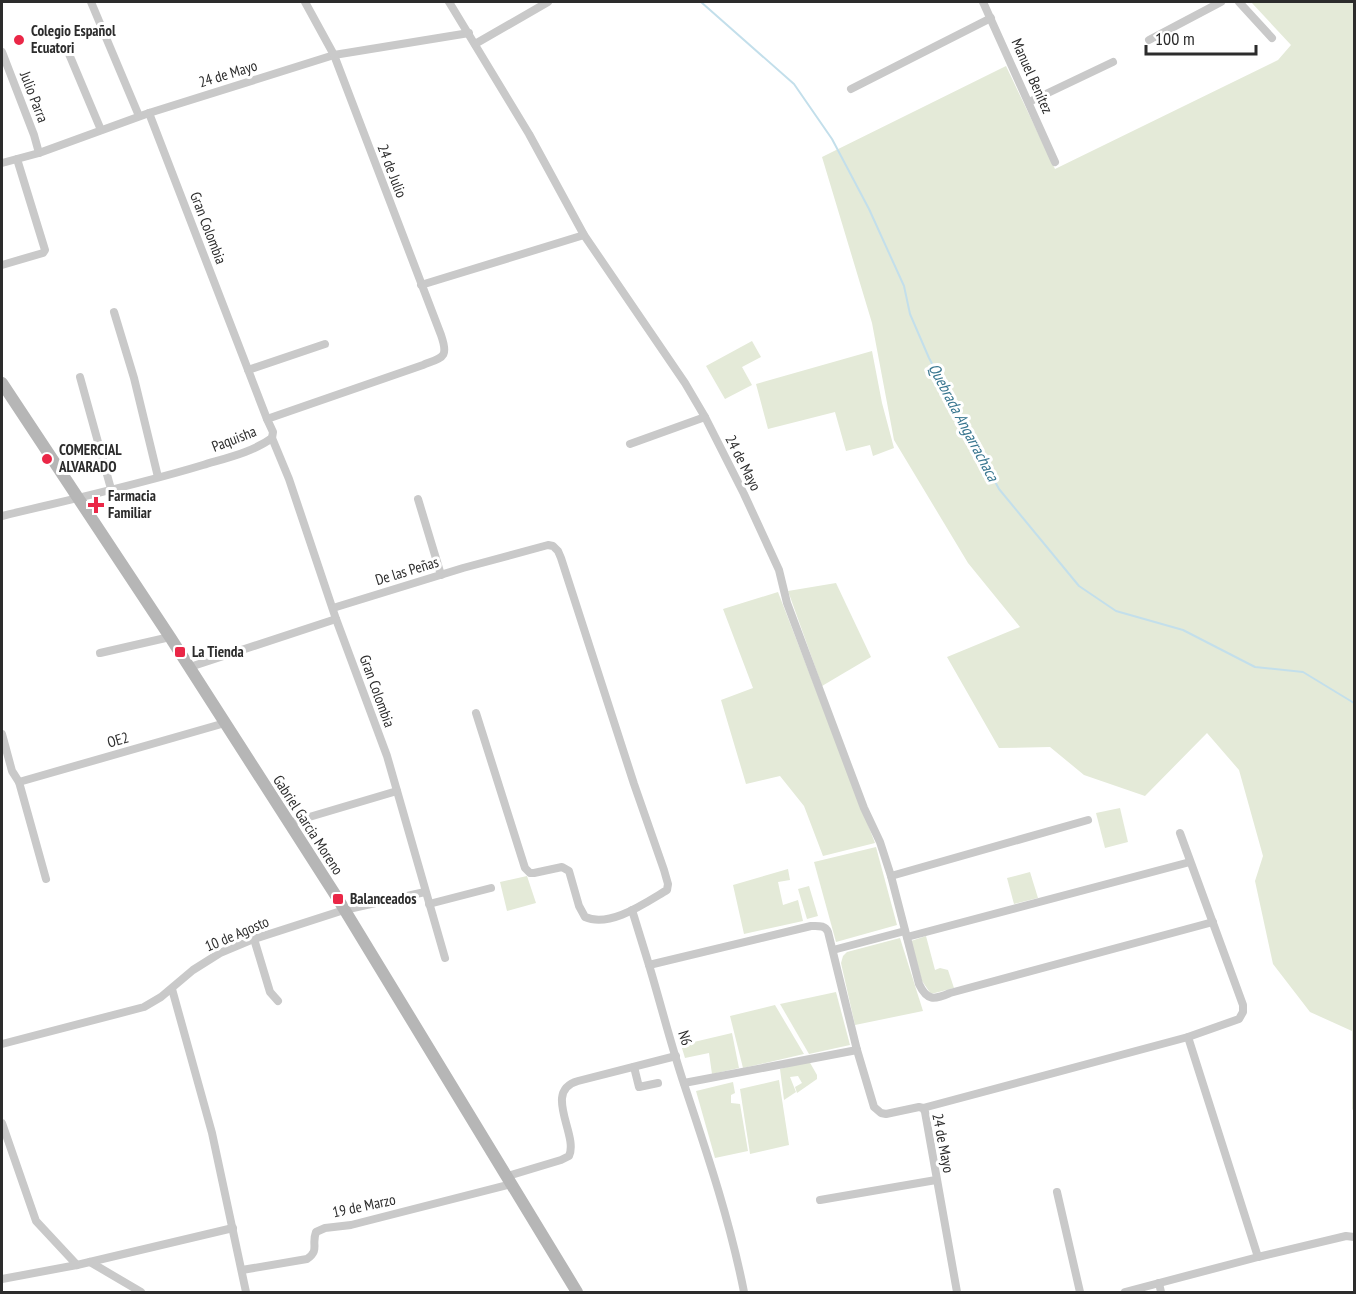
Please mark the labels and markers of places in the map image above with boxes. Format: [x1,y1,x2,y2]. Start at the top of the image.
place label: Colegio Español Ecuatori [31,21,116,57]
marker: Colegio Español Ecuatori [12,33,26,47]
place label: COMERCIAL ALVARADO [58,440,122,476]
marker: COMERCIAL ALVARADO [40,452,54,466]
place label: Farmacia Familiar [108,486,156,522]
marker: Farmacia Familiar [89,498,103,512]
place label: La Tienda [192,642,244,661]
marker: La Tienda [173,645,187,659]
place label: Balanceados [350,889,416,908]
marker: Balanceados [331,892,345,906]

